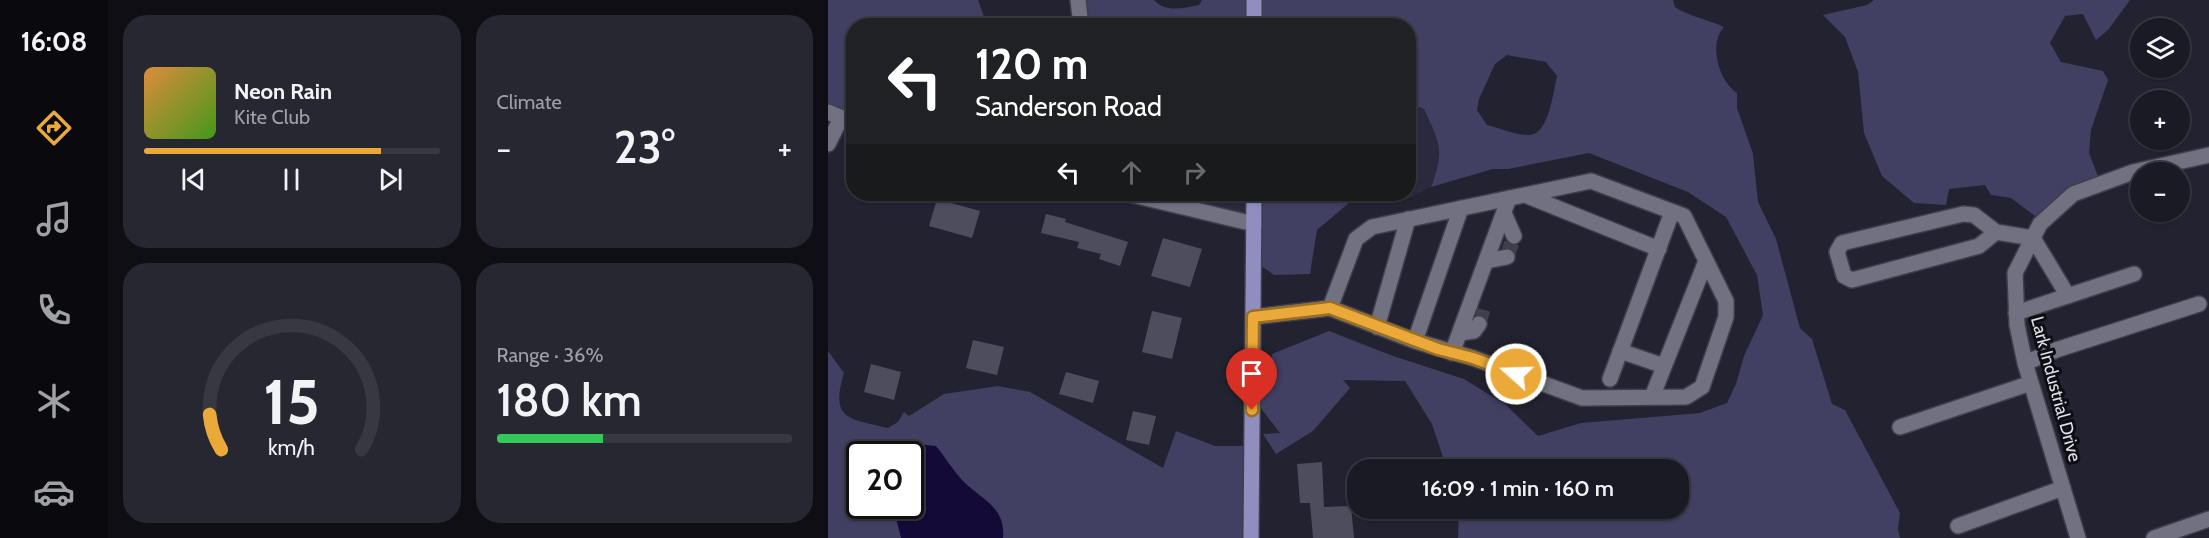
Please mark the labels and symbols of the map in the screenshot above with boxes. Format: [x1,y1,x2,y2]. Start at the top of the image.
street label: Lark Industrial Drive [2026,314,2086,464]
position arrow [1484,342,1548,406]
pin [1226,348,1277,410]
speed limit sign: 20 [846,441,924,519]

